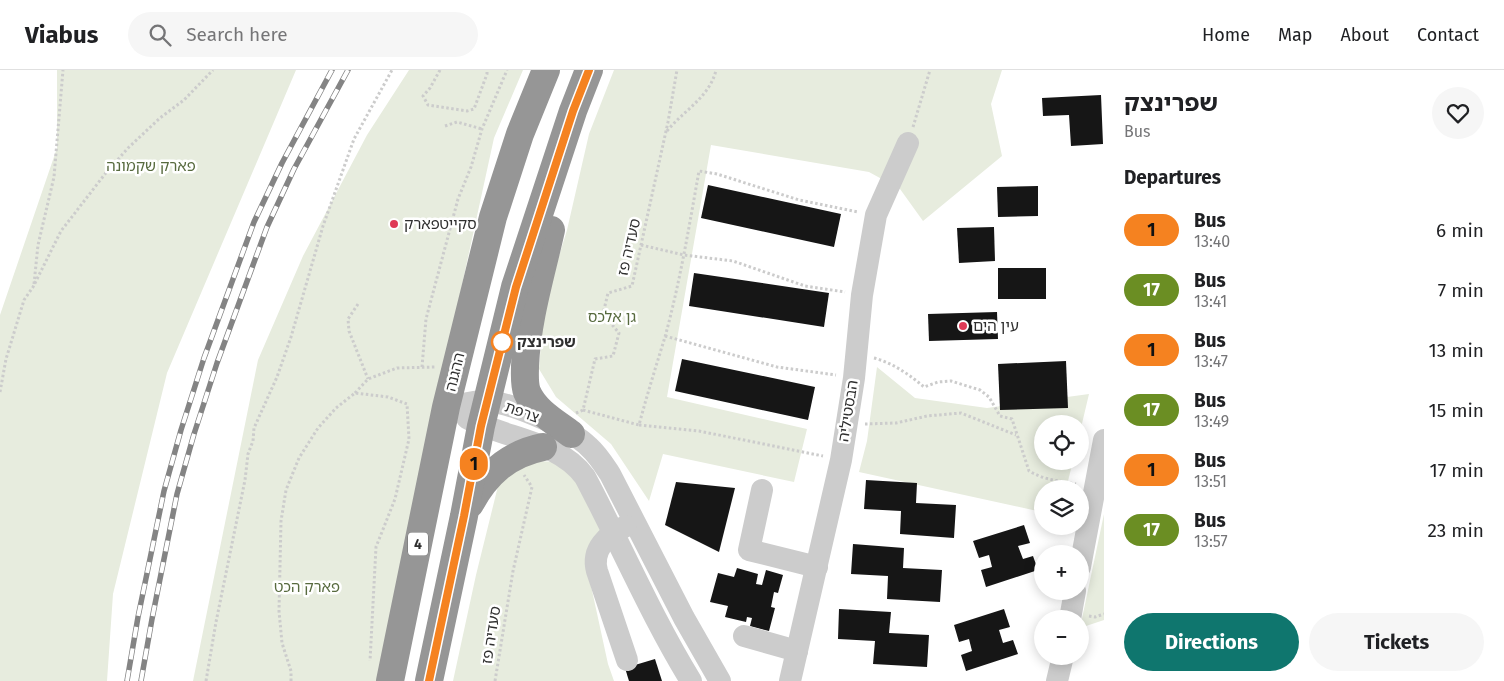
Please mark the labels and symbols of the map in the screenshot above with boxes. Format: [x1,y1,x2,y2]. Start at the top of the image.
park label: פארק שקמונה [106,157,196,175]
place label: סקייטפארק [404,215,477,233]
street label: סעדיה פז [614,217,644,277]
marker: סקייטפארק [388,218,400,230]
park label: גן אלכס [588,308,637,326]
place label: עין הים [973,317,1019,335]
marker: עין הים [957,320,969,332]
marker: שפרינצק [491,331,513,353]
place label: שפרינצק [517,333,576,351]
street label: ההגנה [441,351,469,393]
street label: הבסטיליה [834,379,862,443]
street label: צרפת [502,398,542,426]
line badge: 1 [458,448,490,480]
road number: 4 [408,532,428,556]
park label: פארק הכט [274,578,340,596]
street label: סעדיה פז [478,605,504,665]

